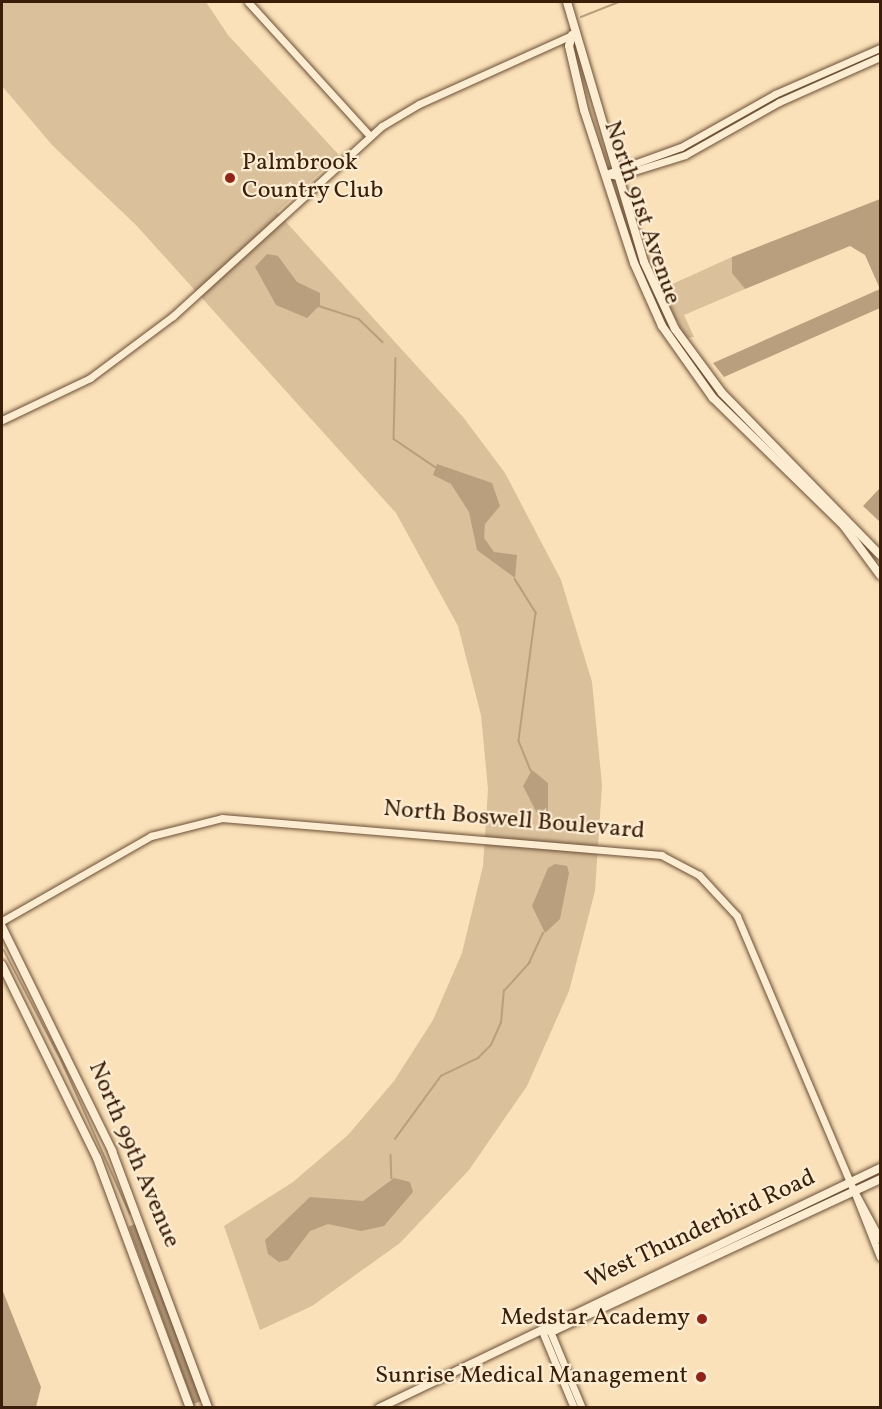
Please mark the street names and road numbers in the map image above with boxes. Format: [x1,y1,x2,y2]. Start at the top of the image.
street label: North 91st Avenue [596,118,686,308]
street label: North Boswell Boulevard [382,795,646,847]
street label: North 99th Avenue [81,1058,185,1252]
street label: West Thunderbird Road [581,1164,821,1296]

